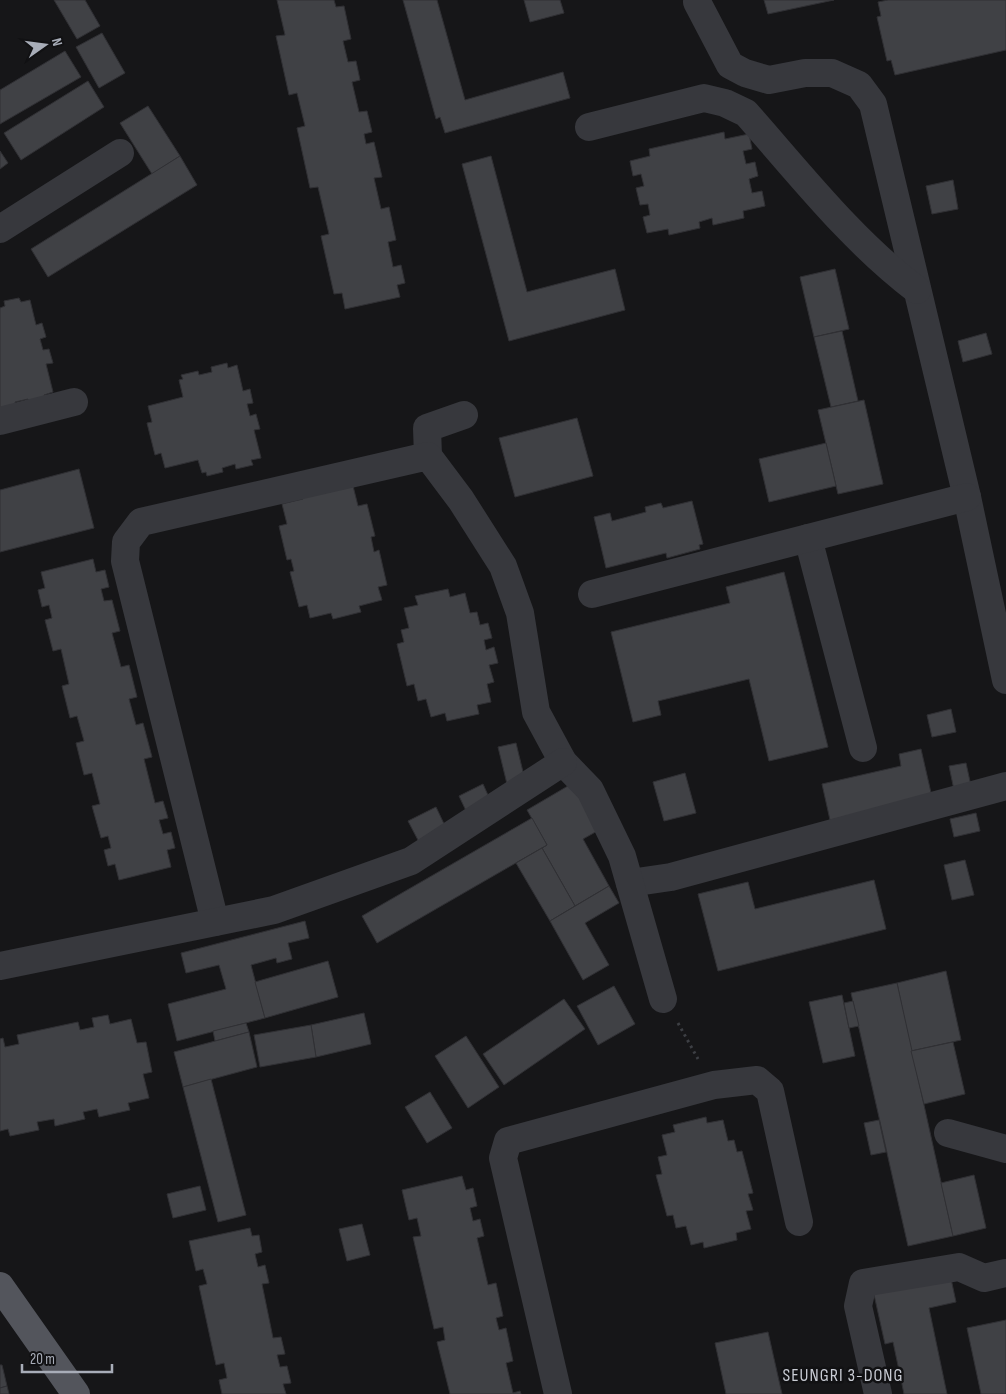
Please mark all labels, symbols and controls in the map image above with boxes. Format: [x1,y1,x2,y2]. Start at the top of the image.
north arrow [20,20,70,70]
text: N [48,36,66,48]
scale bar [22,1342,112,1374]
text: 20 m [30,1350,55,1369]
district label: SEUNGRI 3-DONG [782,1365,904,1386]

